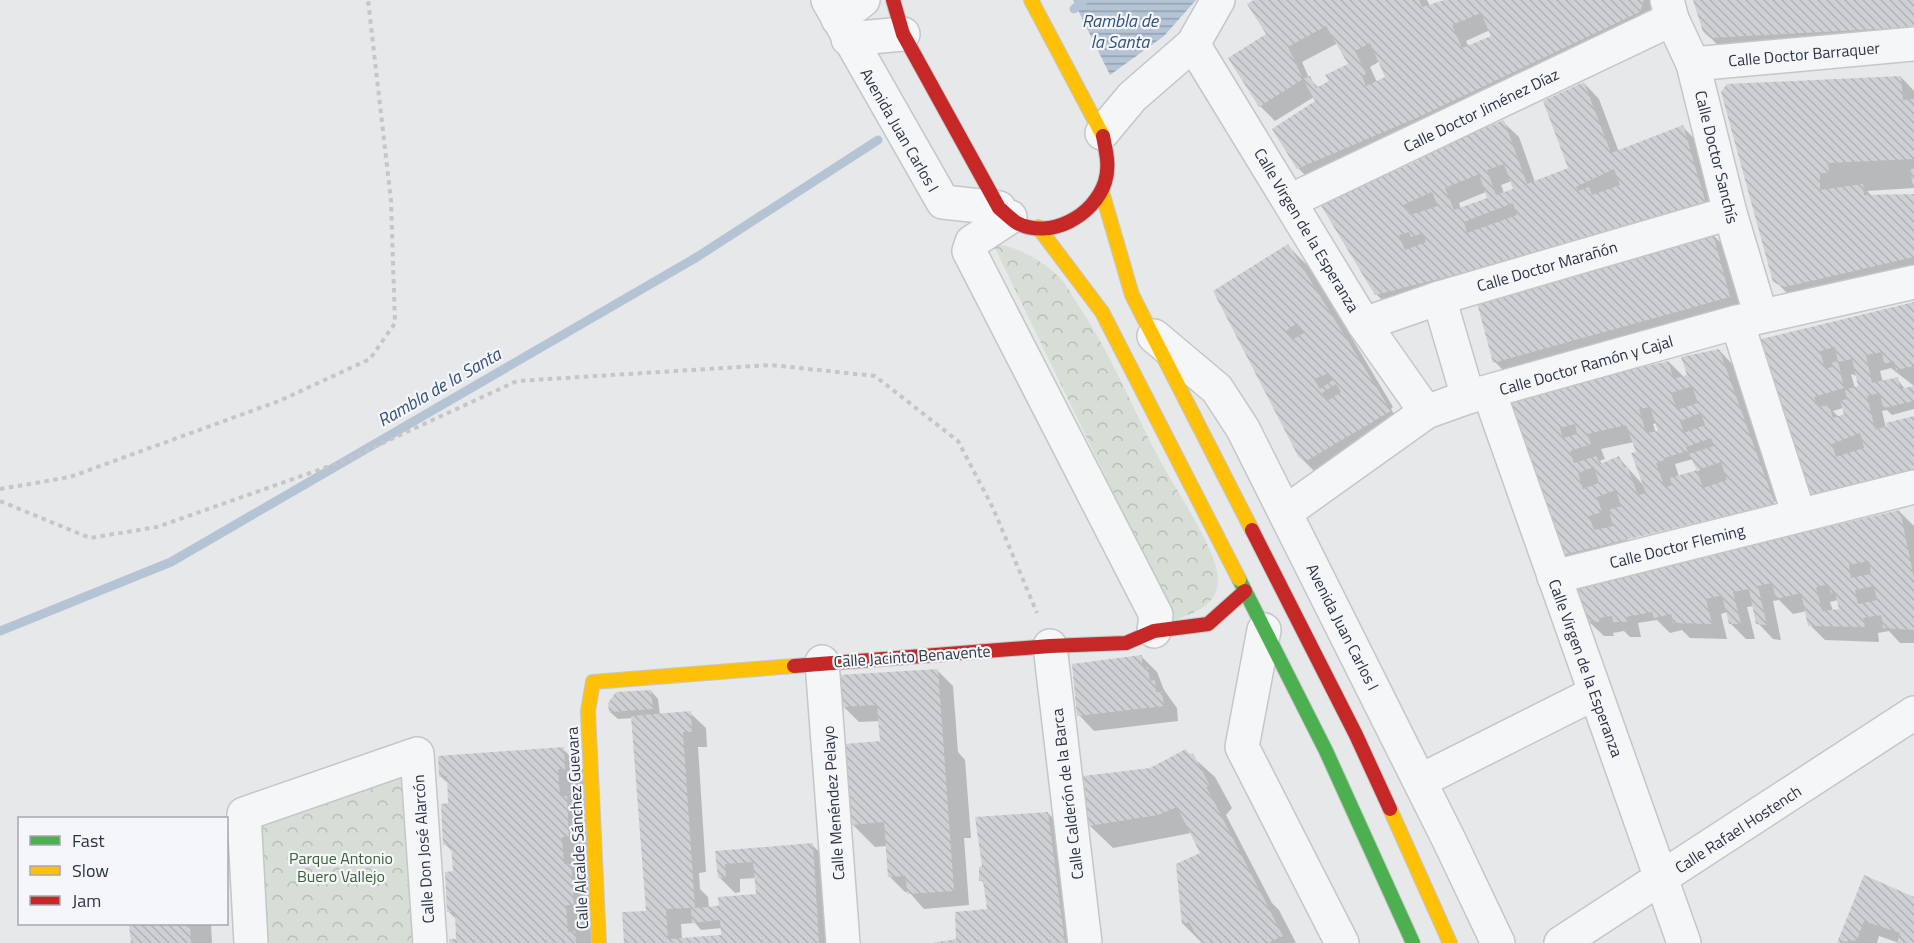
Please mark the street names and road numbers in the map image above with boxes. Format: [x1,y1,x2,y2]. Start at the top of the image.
street label: Calle Doctor Barraquer [1727,35,1881,73]
street label: Calle Doctor Jiménez Díaz [1399,62,1563,158]
street label: Avenida Juan Carlos I [855,64,945,196]
street label: Calle Doctor Sanchís [1689,88,1745,226]
street label: Calle Virgen de la Esperanza [1248,143,1366,317]
street label: Calle Doctor Marañón [1474,234,1620,298]
street label: Calle Doctor Ramón y Cajal [1496,329,1676,401]
street label: Calle Doctor Fleming [1607,518,1747,574]
street label: Avenida Juan Carlos I [1301,559,1385,695]
street label: Calle Virgen de la Esperanza [1543,576,1629,760]
street label: Calle Jacinto Benavente [833,639,991,673]
street label: Calle Calderón de la Barca [1045,707,1089,881]
street label: Calle Menéndez Pelayo [816,725,850,881]
street label: Calle Alcalde Sánchez Guevara [560,726,594,930]
street label: Calle Don José Alarcón [406,774,440,924]
street label: Calle Rafael Hostench [1670,779,1806,879]

